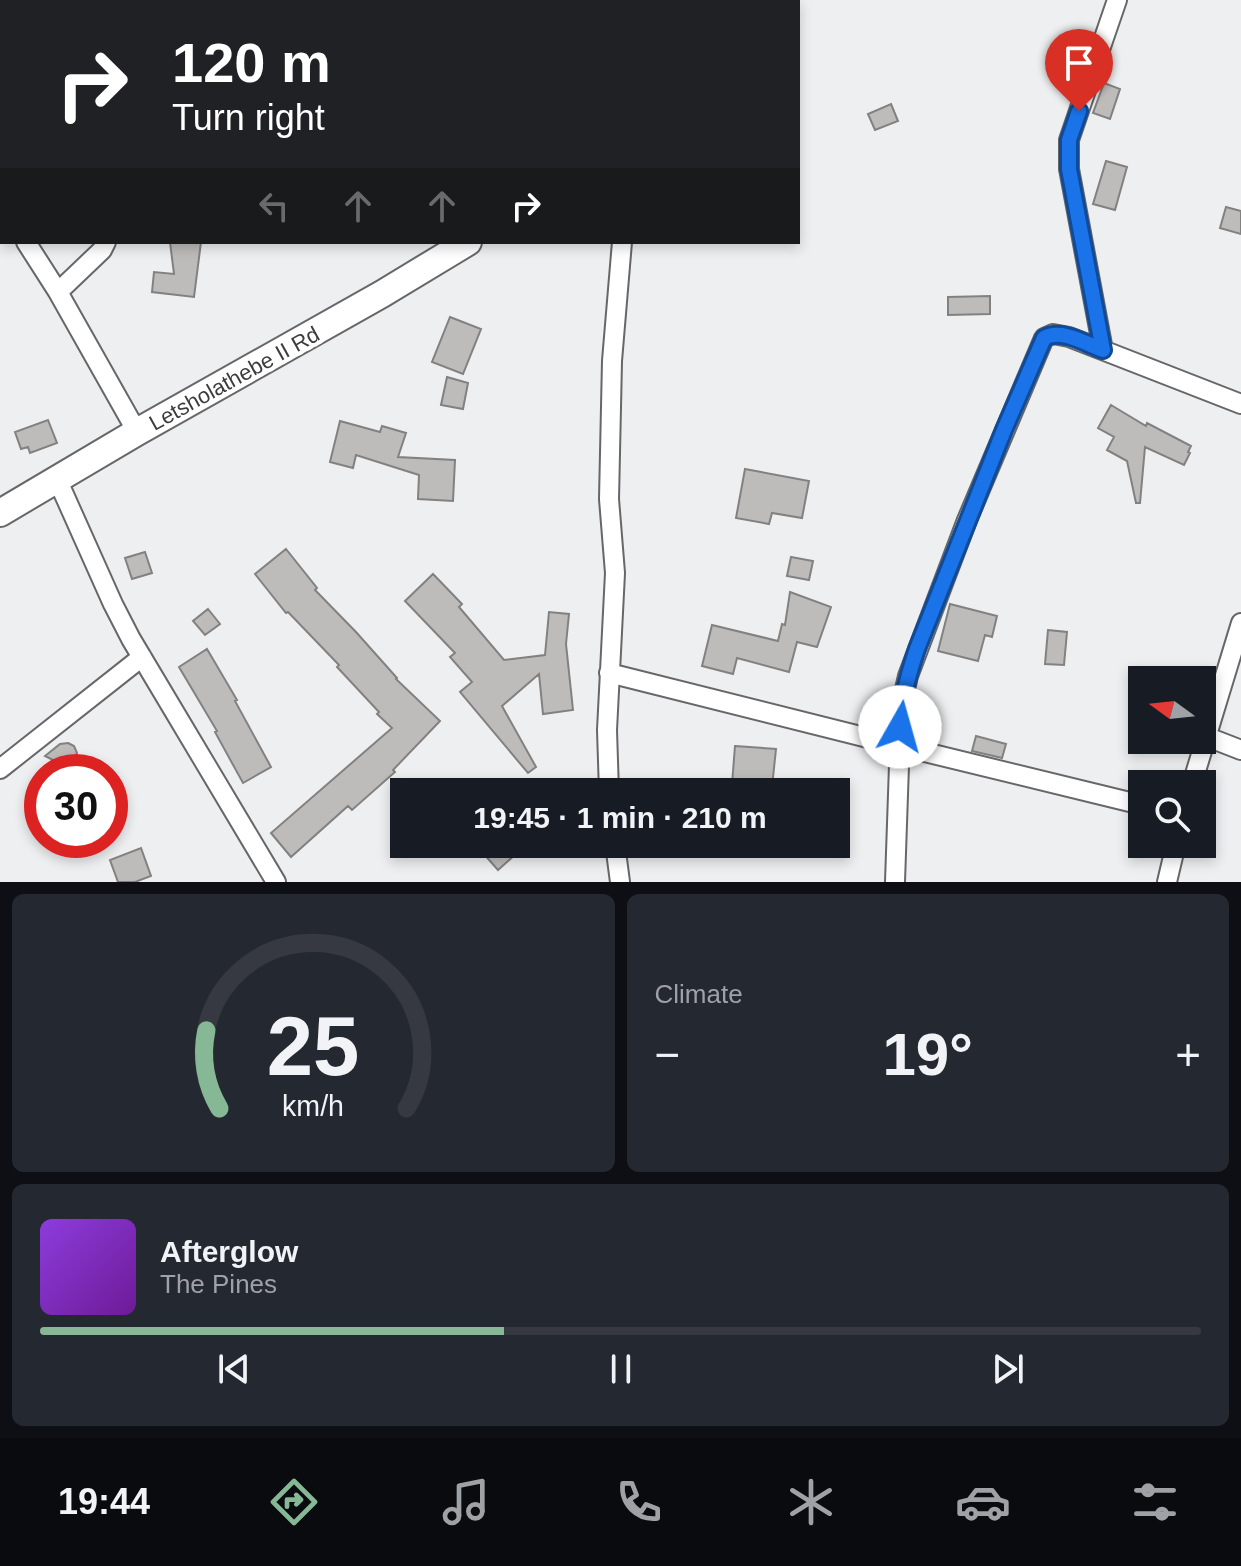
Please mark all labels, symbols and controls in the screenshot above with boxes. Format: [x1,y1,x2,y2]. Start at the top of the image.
pin [1045,29,1113,111]
text: 120 m [172,31,331,94]
icon: right [40,32,144,136]
icon: arrive [1057,41,1101,85]
text: Turn right [172,97,325,138]
icon: left [252,184,296,228]
icon: ahead [336,184,380,228]
icon: ahead [420,184,464,228]
icon: right [504,184,548,228]
street label: Letsholathebe II Rd [145,321,324,436]
north arrow [1128,666,1216,754]
map controls [1128,666,1216,858]
position arrow [858,685,942,769]
speed limit sign: 30 [24,754,128,858]
button: search [1128,770,1216,858]
text: 19:45 · 1 min · 210 m [473,801,767,834]
text: Climate [655,979,743,1009]
text: 25 [267,1000,360,1093]
text: 19° [882,1021,973,1088]
text: − [655,1030,680,1079]
text: + [1175,1030,1201,1079]
text: km/h [282,1090,344,1122]
text: Afterglow [160,1235,298,1268]
text: The Pines [160,1269,277,1299]
icon: previous [212,1347,256,1391]
icon: pause [599,1347,643,1391]
icon: next [986,1347,1030,1391]
icon: directions [266,1474,322,1530]
icon: music [438,1474,494,1530]
icon: phone [611,1474,667,1530]
icon: climate [783,1474,839,1530]
icon: car [955,1474,1011,1530]
icon: filters [1127,1474,1183,1530]
text: 19:44 [58,1481,150,1522]

